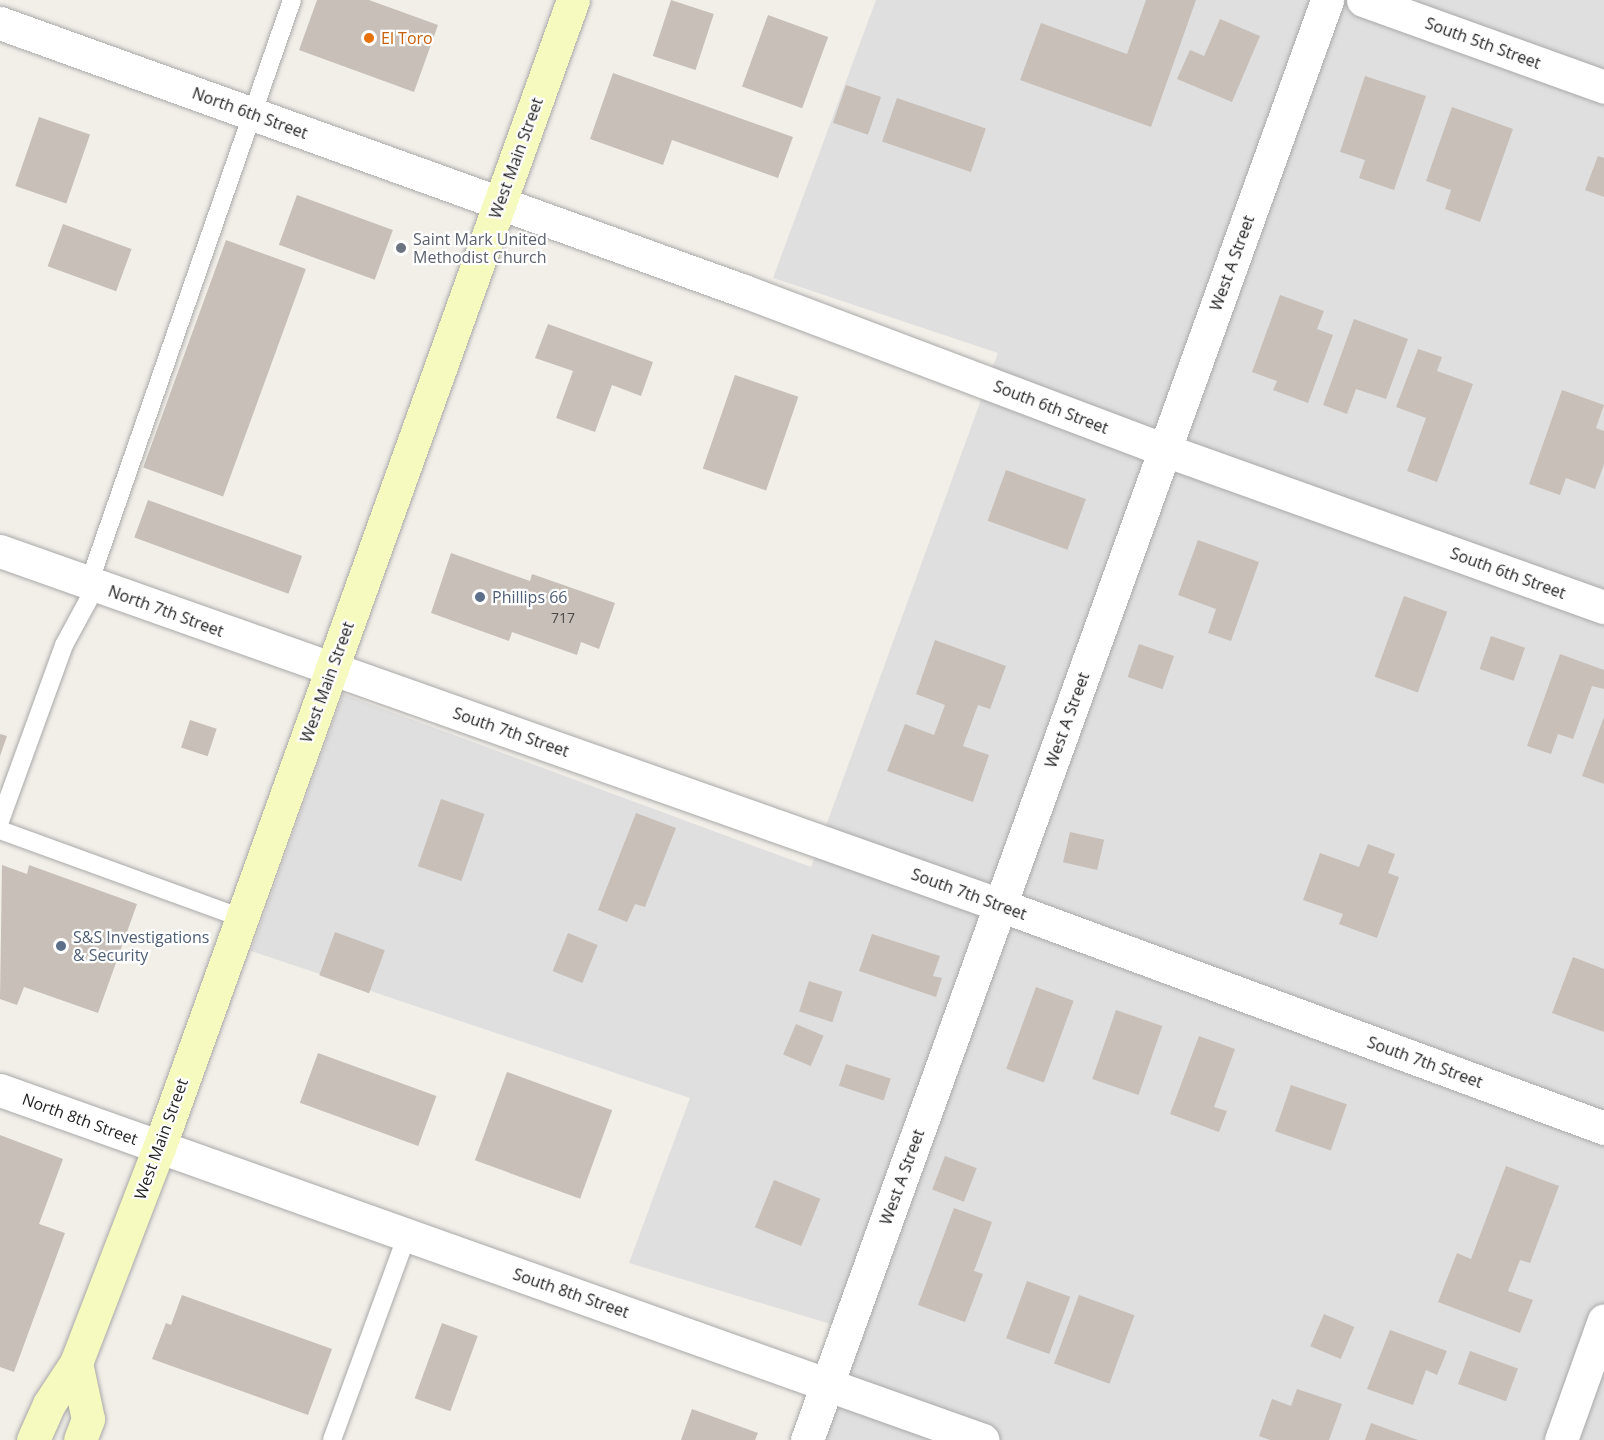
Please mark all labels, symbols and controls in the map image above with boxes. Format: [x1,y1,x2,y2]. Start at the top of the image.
street label: South 5th Street [1423,13,1543,73]
place label: El Toro [381,28,433,48]
marker: El Toro [362,31,376,45]
street label: North 6th Street [190,83,310,143]
street label: West Main Street [485,95,547,221]
street label: West A Street [1206,213,1258,313]
place label: Saint Mark United Methodist Church [413,229,547,267]
marker: Saint Mark United Methodist Church [394,241,408,255]
street label: South 6th Street [991,376,1111,438]
street label: South 6th Street [1448,543,1568,603]
street label: North 7th Street [106,581,226,641]
place label: Phillips 66 [492,587,567,607]
marker: Phillips 66 [473,590,487,604]
house number: 717 [551,610,575,626]
street label: West Main Street [296,619,358,745]
street label: West A Street [1041,670,1093,770]
street label: South 7th Street [450,703,572,761]
street label: South 7th Street [909,864,1029,924]
place label: S&S Investigations & Security [73,927,209,965]
marker: S&S Investigations & Security [54,939,68,953]
street label: South 7th Street [1365,1032,1485,1092]
street label: West Main Street [130,1076,192,1202]
street label: North 8th Street [20,1089,140,1149]
street label: West A Street [876,1127,928,1227]
street label: South 8th Street [510,1264,632,1322]

